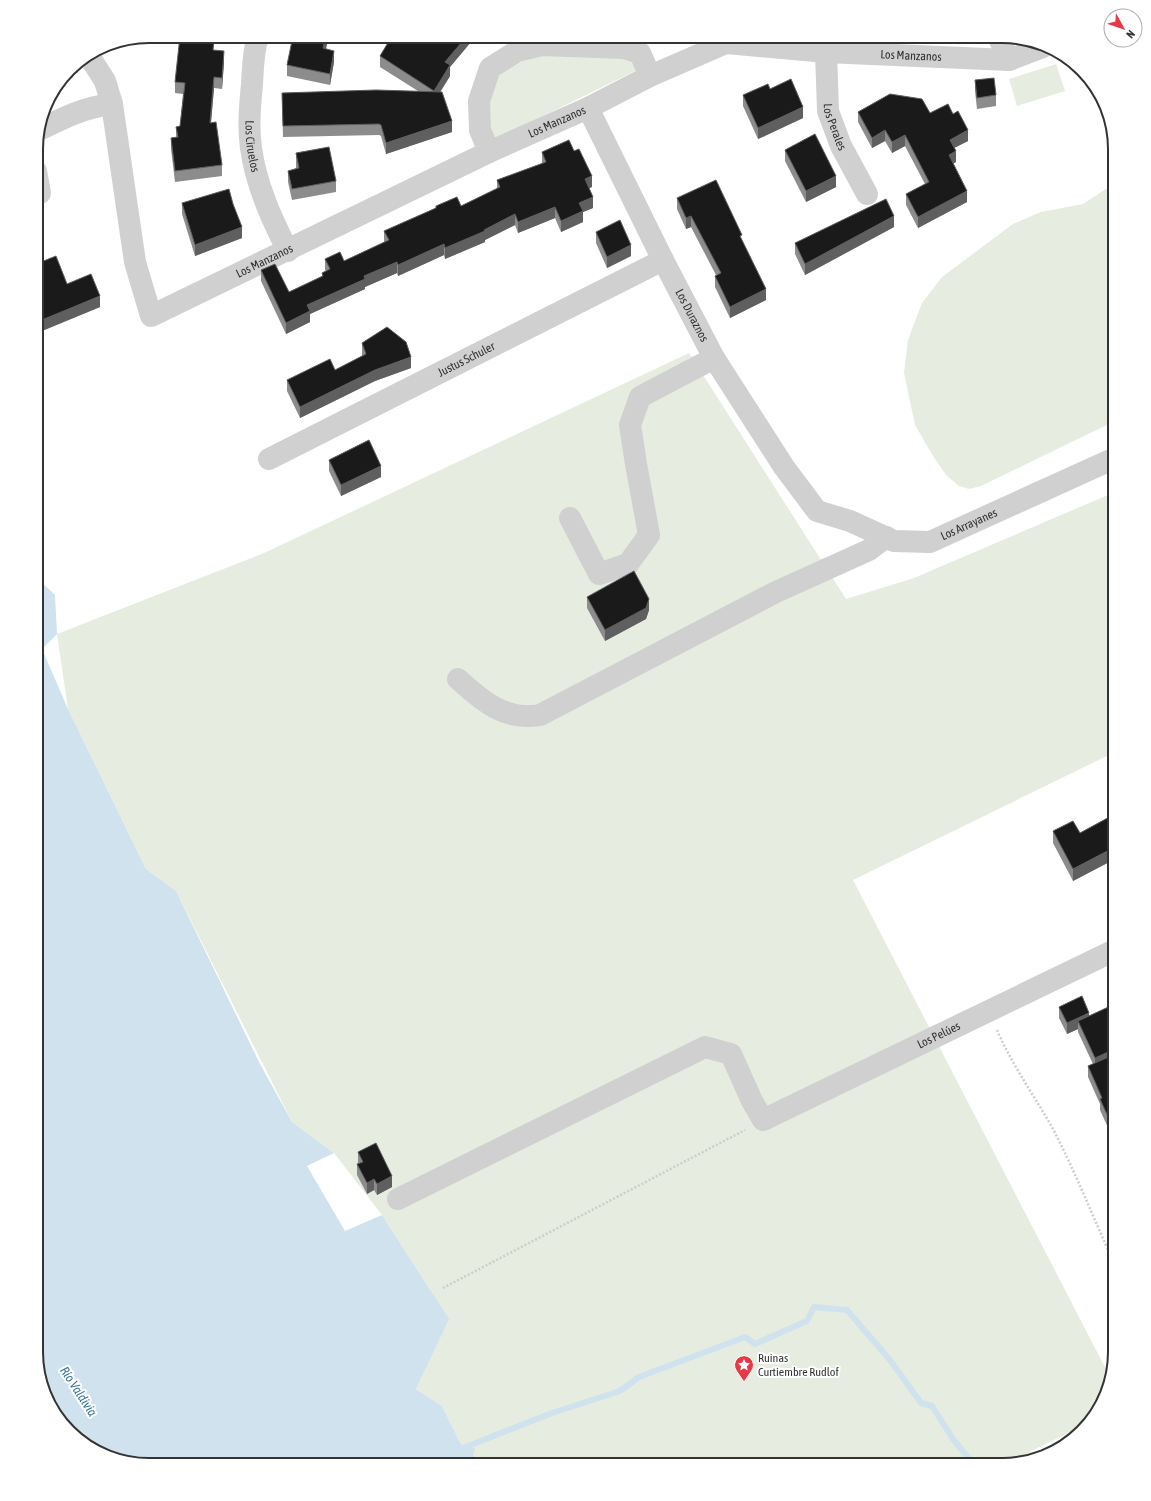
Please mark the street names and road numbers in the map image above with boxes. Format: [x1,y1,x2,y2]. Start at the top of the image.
street label: Los Manzanos [880,47,942,64]
street label: Los Manzanos [526,103,588,141]
street label: Los Perales [821,103,849,153]
street label: Los Ciruelos [242,120,263,174]
street label: Los Manzanos [234,241,295,281]
street label: Los Duraznos [672,287,711,344]
street label: Justus Schuler [435,339,498,380]
street label: Los Arrayanes [938,505,999,543]
street label: Los Pelúes [915,1019,962,1051]

